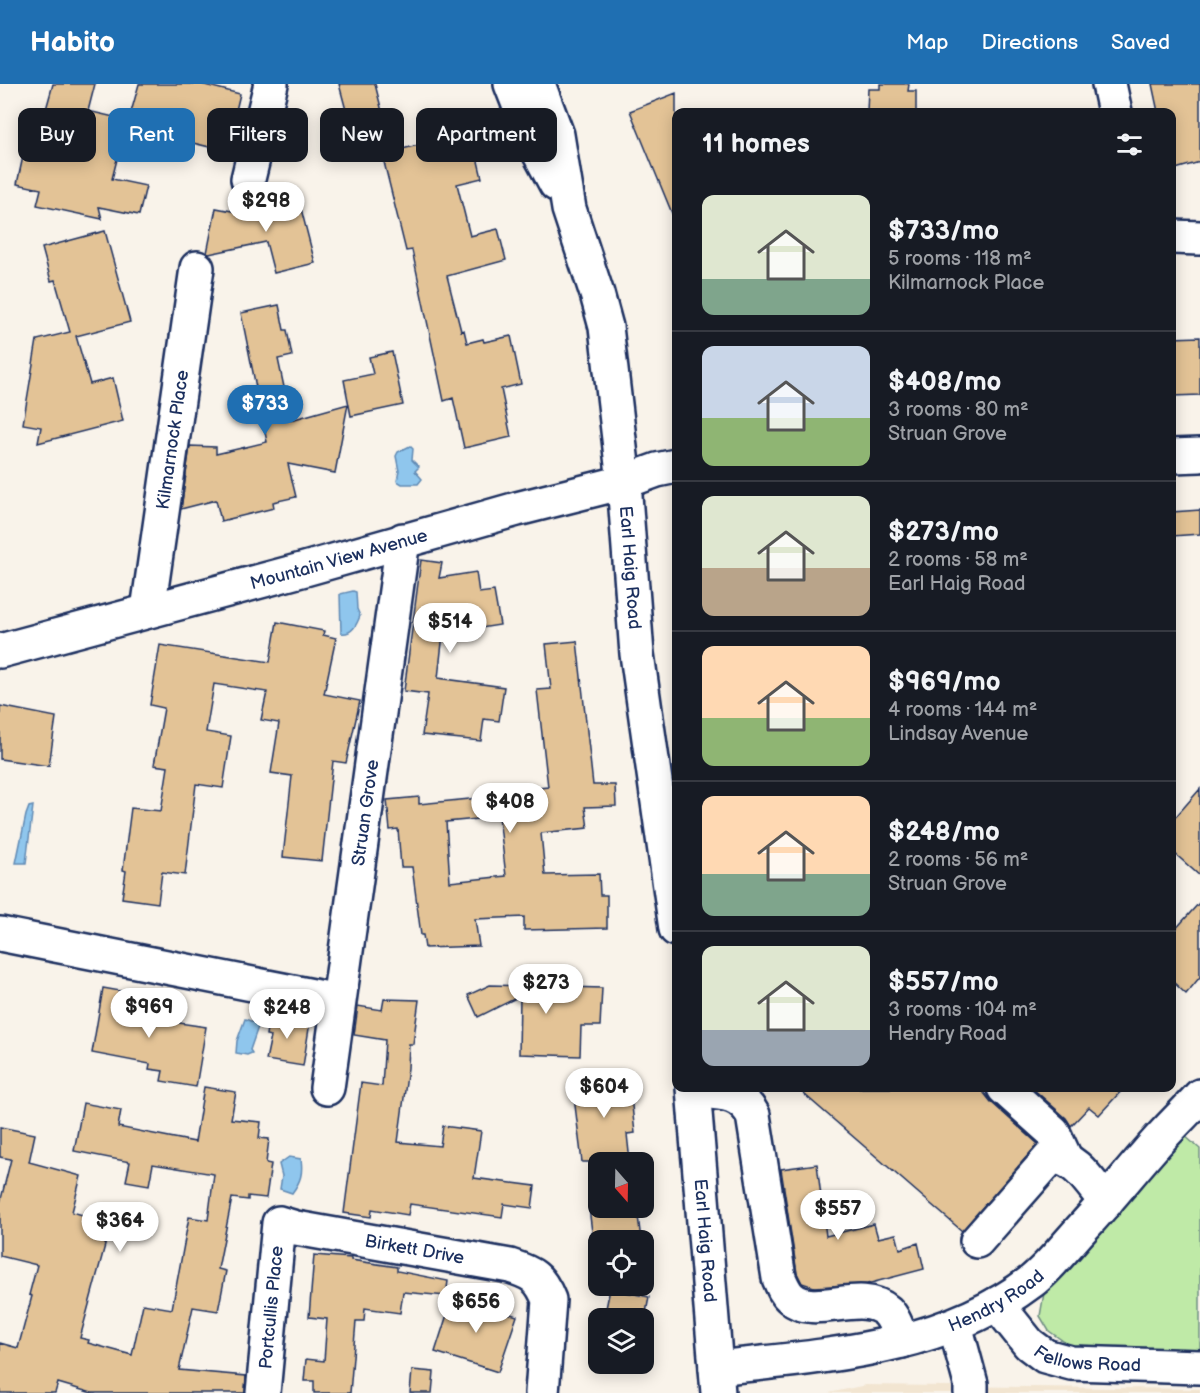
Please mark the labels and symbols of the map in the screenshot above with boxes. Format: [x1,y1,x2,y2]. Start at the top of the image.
pin: $298 [230,182,302,233]
street label: Kilmarnock Place [153,368,193,511]
pin: $733 [229,385,301,436]
street label: Earl Haig Road [615,505,645,630]
street label: Mountain View Avenue [248,525,430,594]
pin: $514 [414,603,486,654]
street label: Struan Grove [348,758,383,867]
pin: $408 [474,783,546,834]
pin: $273 [510,964,582,1015]
pin: $969 [113,988,185,1039]
pin: $248 [251,989,323,1040]
pin: $604 [568,1068,640,1119]
north arrow [588,1152,654,1218]
street label: Earl Haig Road [689,1178,721,1303]
pin: $557 [802,1190,874,1241]
pin: $364 [84,1202,156,1253]
street label: Birkett Drive [363,1230,466,1269]
street label: Portcullis Place [255,1244,288,1370]
street label: Hendry Road [945,1266,1049,1337]
pin: $656 [440,1283,512,1334]
street label: Fellows Road [1029,1341,1141,1376]

